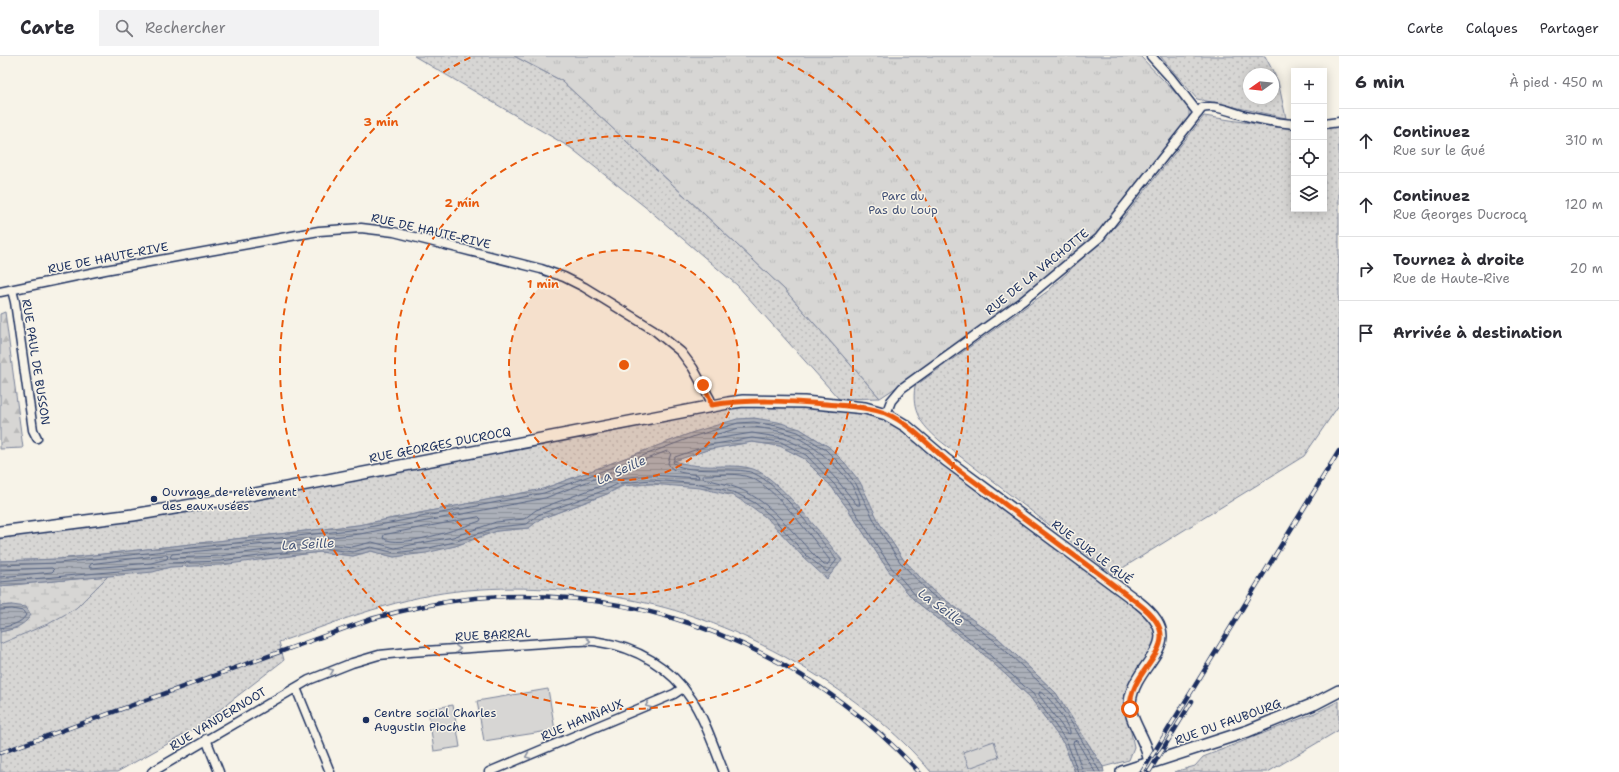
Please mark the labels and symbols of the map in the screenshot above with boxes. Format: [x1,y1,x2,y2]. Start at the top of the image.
north arrow [1243,68,1279,104]
text: 3 min [364,114,399,130]
park label: Parc du Pas du Loup [868,188,938,218]
text: 2 min [445,195,480,211]
street label: RUE DE HAUTE-RIVE [370,209,492,253]
street label: RUE DE LA VACHOTTE [982,225,1092,319]
street label: RUE DE HAUTE-RIVE [46,238,170,278]
text: 1 min [527,276,559,292]
street label: RUE PAUL DE BUSSON [18,298,54,426]
centre of rings [617,358,631,372]
route end [694,376,712,394]
street label: RUE GEORGES DUCROCQ [368,423,512,467]
water label: La Seille [593,451,649,489]
place label: Ouvrage de relèvement des eaux usées [162,484,297,514]
marker: Ouvrage de relèvement des eaux usées [149,494,159,504]
street label: RUE SUR LE GUÉ [1048,516,1136,588]
water label: La Seille [281,534,335,554]
water label: La Seille [915,585,967,629]
street label: RUE BARRAL [455,625,532,645]
one-way arrow [585,637,591,645]
one-way arrow [455,645,461,653]
one-way arrow [328,668,335,676]
street label: RUE VANDERNOOT [167,683,270,754]
street label: RUE HANNAUX [538,695,626,745]
street label: RUE DU FAUBOURG [1173,695,1283,749]
one-way arrow [644,700,652,708]
route start [1121,700,1139,718]
place label: Centre social Charles Augustin Pioche [374,705,496,735]
marker: Centre social Charles Augustin Pioche [361,715,371,725]
one-way arrow [525,751,533,759]

